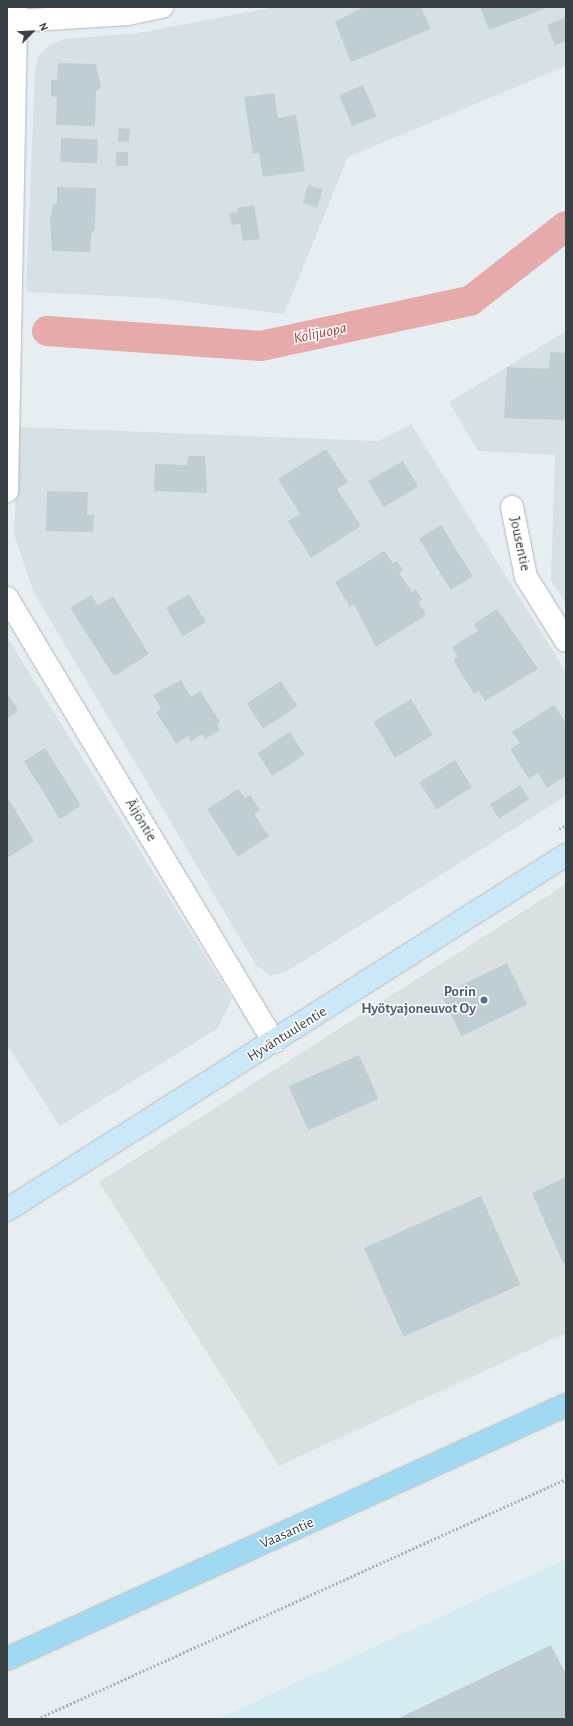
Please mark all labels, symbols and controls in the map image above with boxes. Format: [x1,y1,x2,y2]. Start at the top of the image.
north arrow [12,12,52,52]
text: N [37,21,50,33]
water label: Kolijuopa [292,318,348,348]
street label: Jousentie [505,515,535,573]
street label: Äijöntie [121,795,161,845]
place label: Porin Hyötyajoneuvot Oy [361,982,476,1017]
marker: Porin Hyötyajoneuvot Oy [479,995,489,1005]
street label: Hyväntuulentie [244,1002,330,1066]
street label: Vaasantie [257,1513,317,1553]

